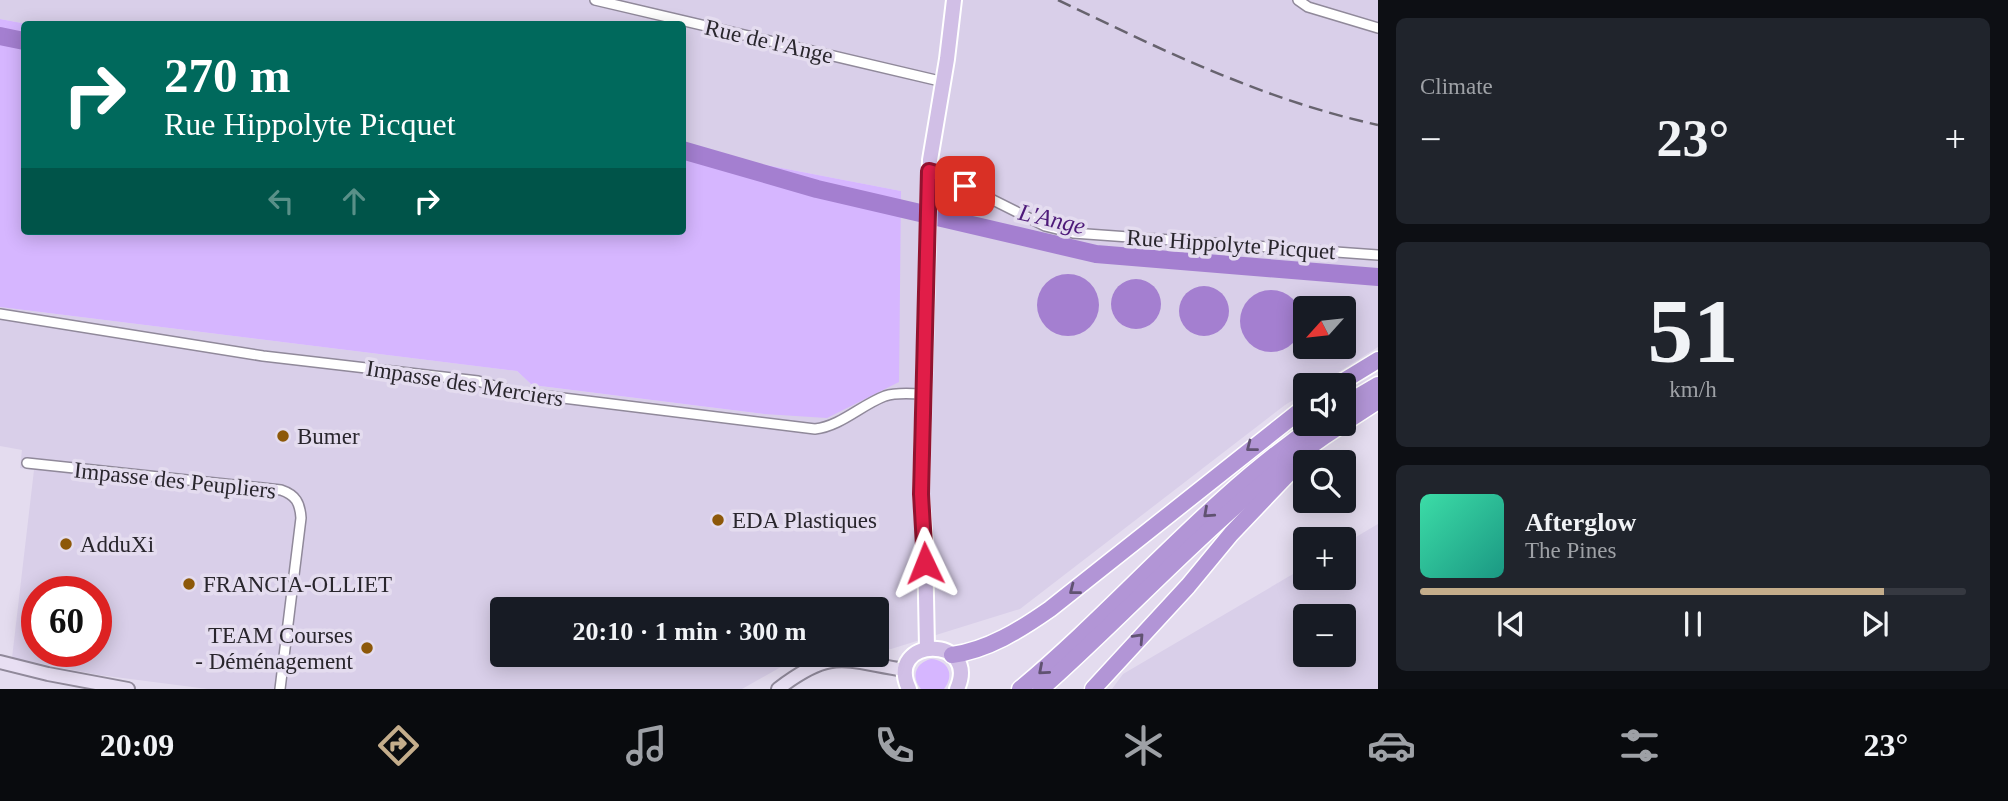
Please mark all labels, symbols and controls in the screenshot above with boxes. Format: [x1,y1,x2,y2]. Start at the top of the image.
street label: Rue de l'Ange [702,15,835,68]
text: 270 m [164,48,291,103]
icon: right [49,49,140,140]
text: Climate [1420,74,1493,99]
text: Rue Hippolyte Picquet [164,106,456,142]
text: 23° [1657,110,1729,167]
text: − [1420,118,1441,160]
text: + [1945,118,1966,160]
pin [935,156,995,216]
icon: arrive [946,167,984,205]
icon: left [262,182,300,220]
icon: ahead [335,182,373,220]
icon: right [408,182,446,220]
water label: L'Ange [1015,198,1088,239]
street label: Rue Hippolyte Picquet [1126,225,1337,264]
text: 51 [1648,281,1739,382]
north arrow [1293,296,1356,359]
map controls [1293,296,1356,667]
street label: Impasse des Merciers [365,356,565,411]
button: sound [1293,373,1356,436]
text: km/h [1669,377,1717,402]
place label: Bumer [297,424,360,449]
marker: Bumer [275,428,291,444]
one-way arrow [1247,439,1259,452]
button: search [1293,450,1356,513]
street label: Impasse des Peupliers [73,457,277,504]
one-way arrow [1203,505,1216,517]
place label: EDA Plastiques [732,508,877,533]
text: Afterglow [1525,508,1636,537]
marker: EDA Plastiques [710,512,726,528]
position arrow [888,526,962,600]
button: + [1293,527,1356,590]
place label: AdduXi [80,532,154,557]
marker: AdduXi [58,536,74,552]
text: The Pines [1525,538,1616,563]
place label: FRANCIA-OLLIET [203,572,392,597]
speed limit sign: 60 [21,576,112,667]
marker: FRANCIA-OLLIET [181,576,197,592]
one-way arrow [1070,582,1082,595]
button: − [1293,604,1356,667]
icon: previous [1492,605,1530,643]
icon: pause [1674,605,1712,643]
icon: next [1856,605,1894,643]
text: 20:10 · 1 min · 300 m [573,617,807,646]
place label: TEAM Courses - Déménagement [195,623,354,674]
one-way arrow [1130,633,1143,646]
marker: TEAM Courses - Déménagement [359,640,375,656]
one-way arrow [1038,662,1051,674]
icon: directions [374,721,423,770]
icon: music [622,721,671,770]
icon: phone [870,721,919,770]
icon: climate [1119,721,1168,770]
icon: car [1367,721,1416,770]
icon: filters [1615,721,1664,770]
text: 20:09 [100,727,174,763]
text: 23° [1864,727,1908,763]

